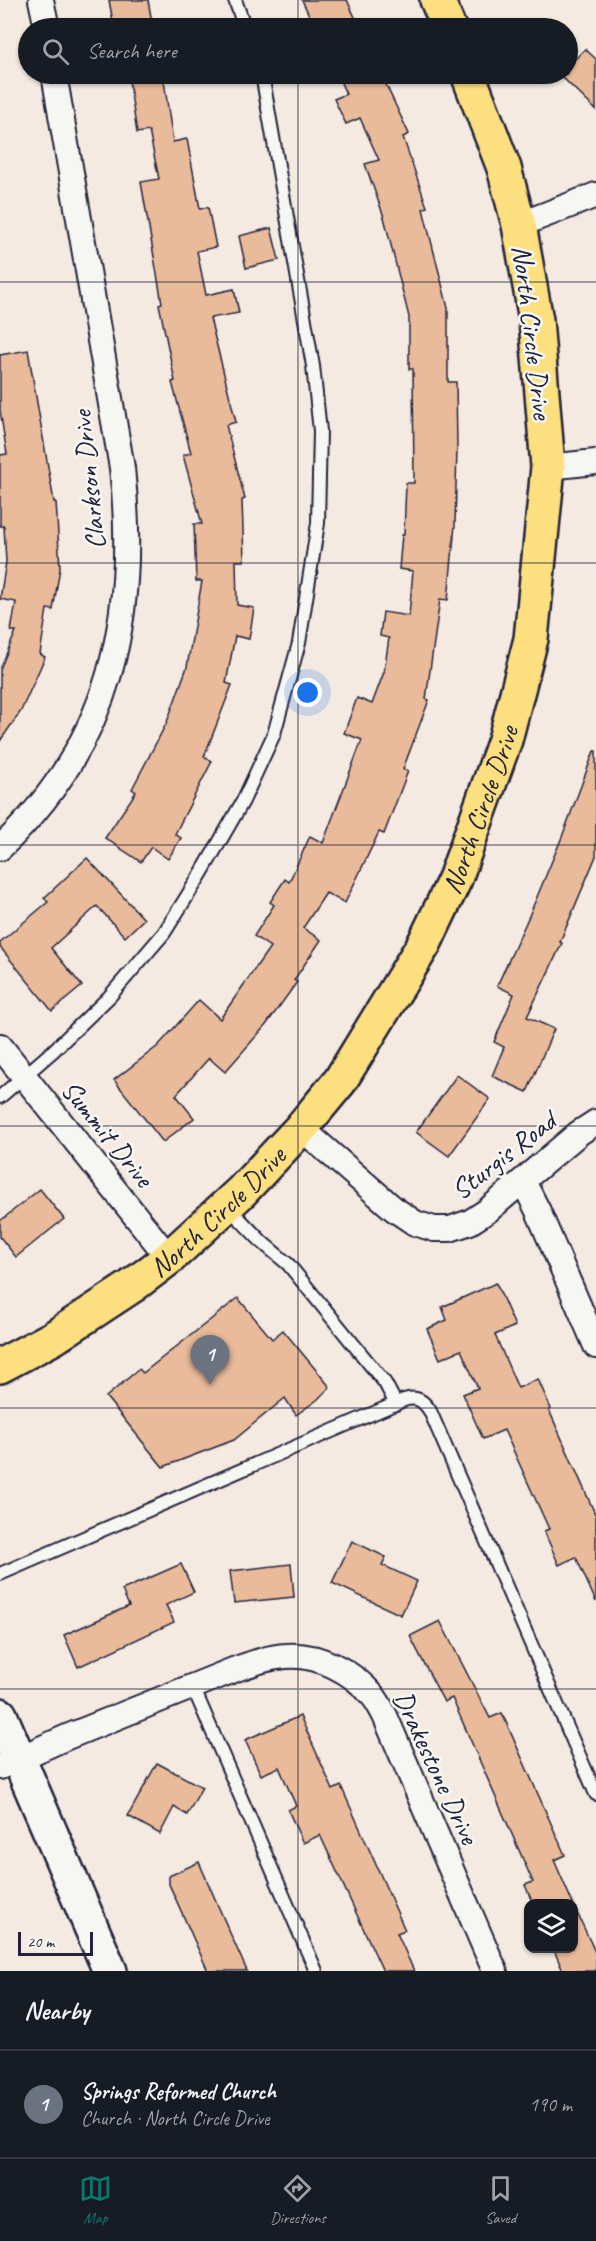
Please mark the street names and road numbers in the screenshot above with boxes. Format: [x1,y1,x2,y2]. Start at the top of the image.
street label: North Circle Drive [504,243,561,423]
street label: Clarkson Drive [64,407,113,551]
street label: North Circle Drive [434,721,526,899]
street label: Summit Drive [54,1073,163,1195]
street label: Sturgis Road [444,1101,566,1207]
street label: North Circle Drive [142,1137,294,1285]
street label: Drakestone Drive [386,1685,488,1851]

